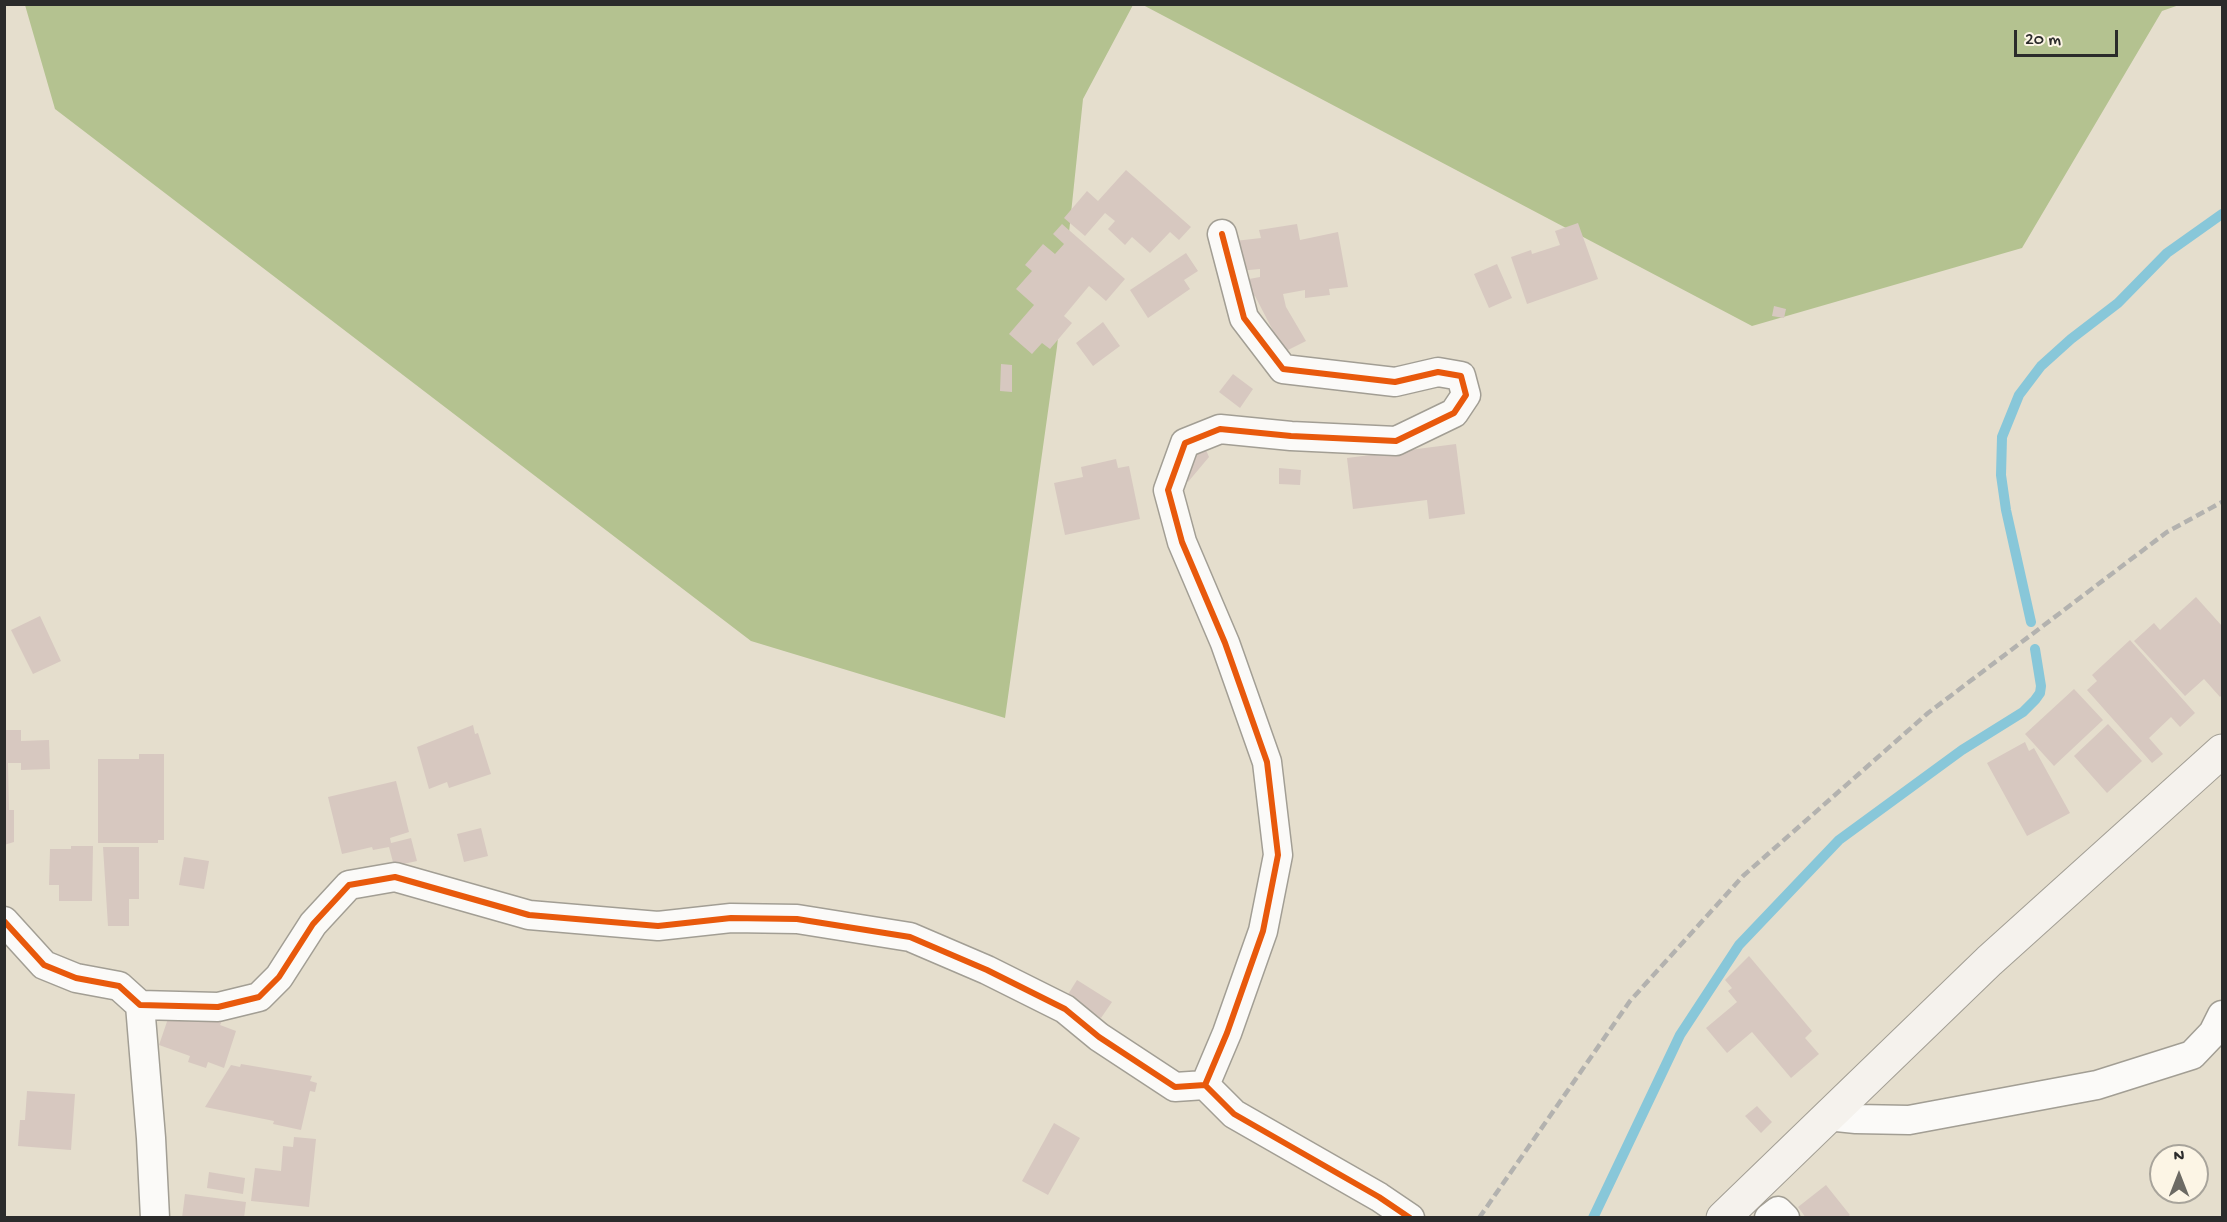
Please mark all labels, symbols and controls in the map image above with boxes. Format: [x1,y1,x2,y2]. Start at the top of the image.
scale bar [2017,18,2120,56]
text: 20 m [2025,30,2061,51]
north arrow [2149,1144,2209,1204]
text: N [2174,1148,2184,1167]

